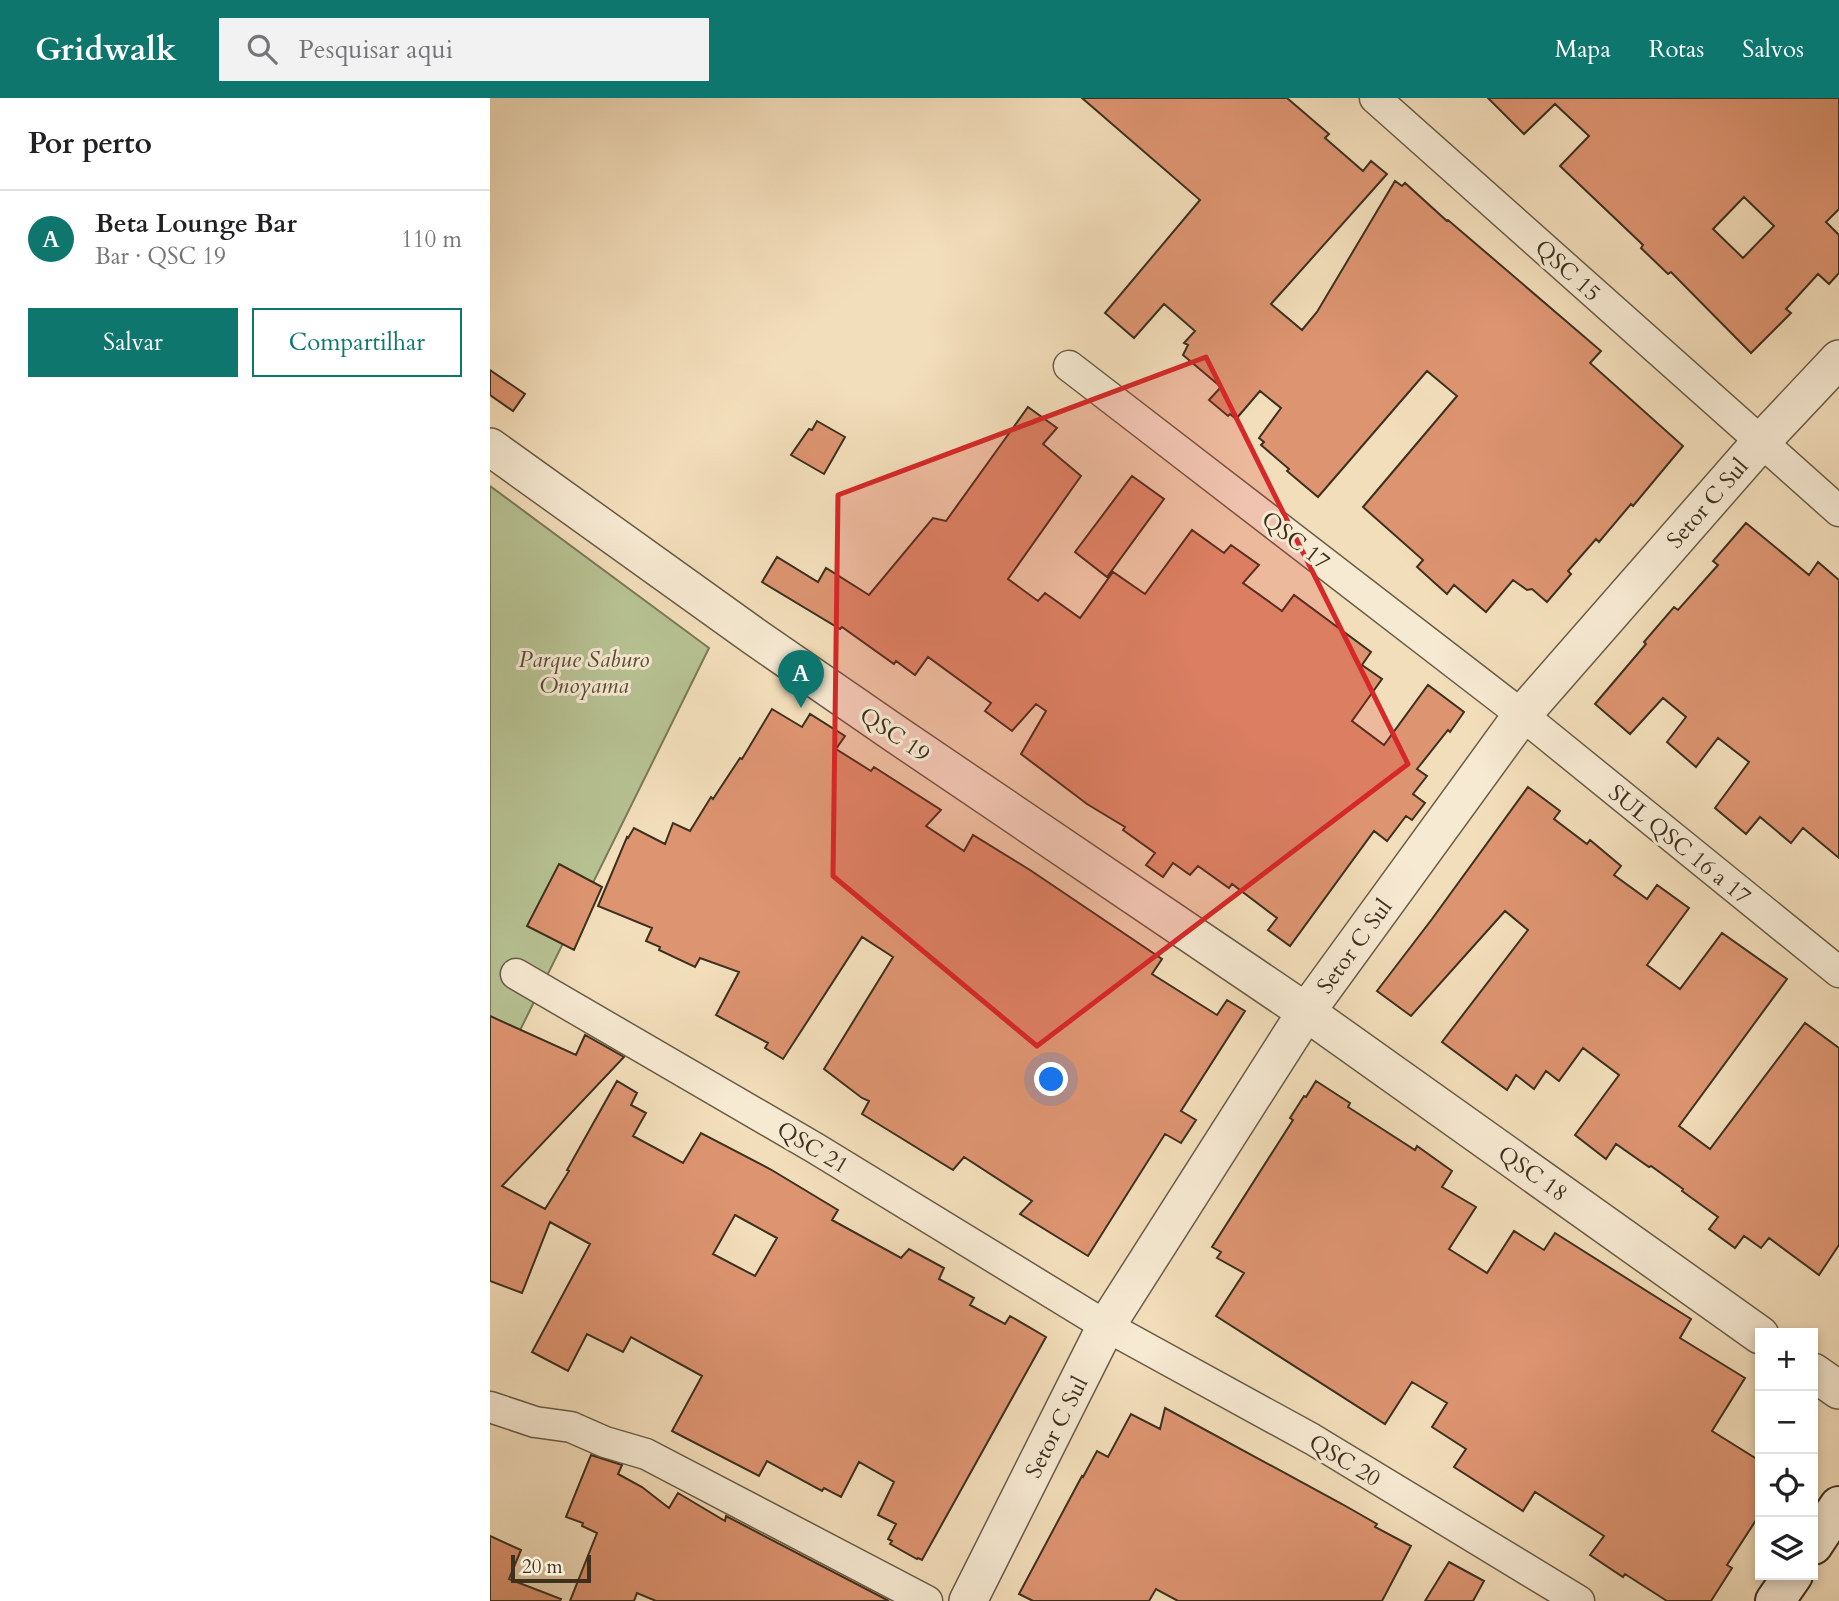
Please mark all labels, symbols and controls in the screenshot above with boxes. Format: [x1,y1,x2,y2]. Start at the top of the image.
search box [219,18,709,81]
text: Gridwalk [35,27,177,72]
icon: search [243,30,281,68]
text: Pesquisar aqui [299,32,453,67]
text: Mapa [1555,33,1611,66]
text: Rotas [1649,33,1704,66]
text: Salvos [1742,33,1804,66]
text: Por perto [28,123,152,164]
text: Beta Lounge Bar [95,206,297,241]
text: A [42,224,60,255]
text: 110 m [401,224,462,255]
street label: QSC 15 [1528,233,1607,308]
text: Bar · QSC 19 [95,241,226,272]
button: Salvar [28,308,238,377]
button: Compartilhar [252,308,462,377]
street label: Setor C Sul [1660,452,1755,555]
street label: QSC 17 [1255,504,1336,577]
park label: Parque Saburo Onoyama [519,644,650,701]
pin: A [778,650,824,708]
street label: QSC 19 [853,700,936,769]
street label: SUL QSC 16 a 17 [1602,777,1757,911]
street label: Setor C Sul [1310,893,1399,1000]
your location [1034,1062,1068,1096]
street label: QSC 21 [771,1114,854,1181]
street label: QSC 18 [1492,1138,1574,1209]
map controls [1755,1328,1818,1580]
button: + [1755,1328,1818,1391]
street label: Setor C Sul [1018,1371,1095,1483]
button: − [1755,1391,1818,1454]
street label: QSC 20 [1303,1427,1386,1494]
button: locate [1755,1454,1818,1517]
button: layers [1755,1517,1818,1580]
scale bar [511,1552,592,1584]
text: 20 m [522,1554,563,1580]

